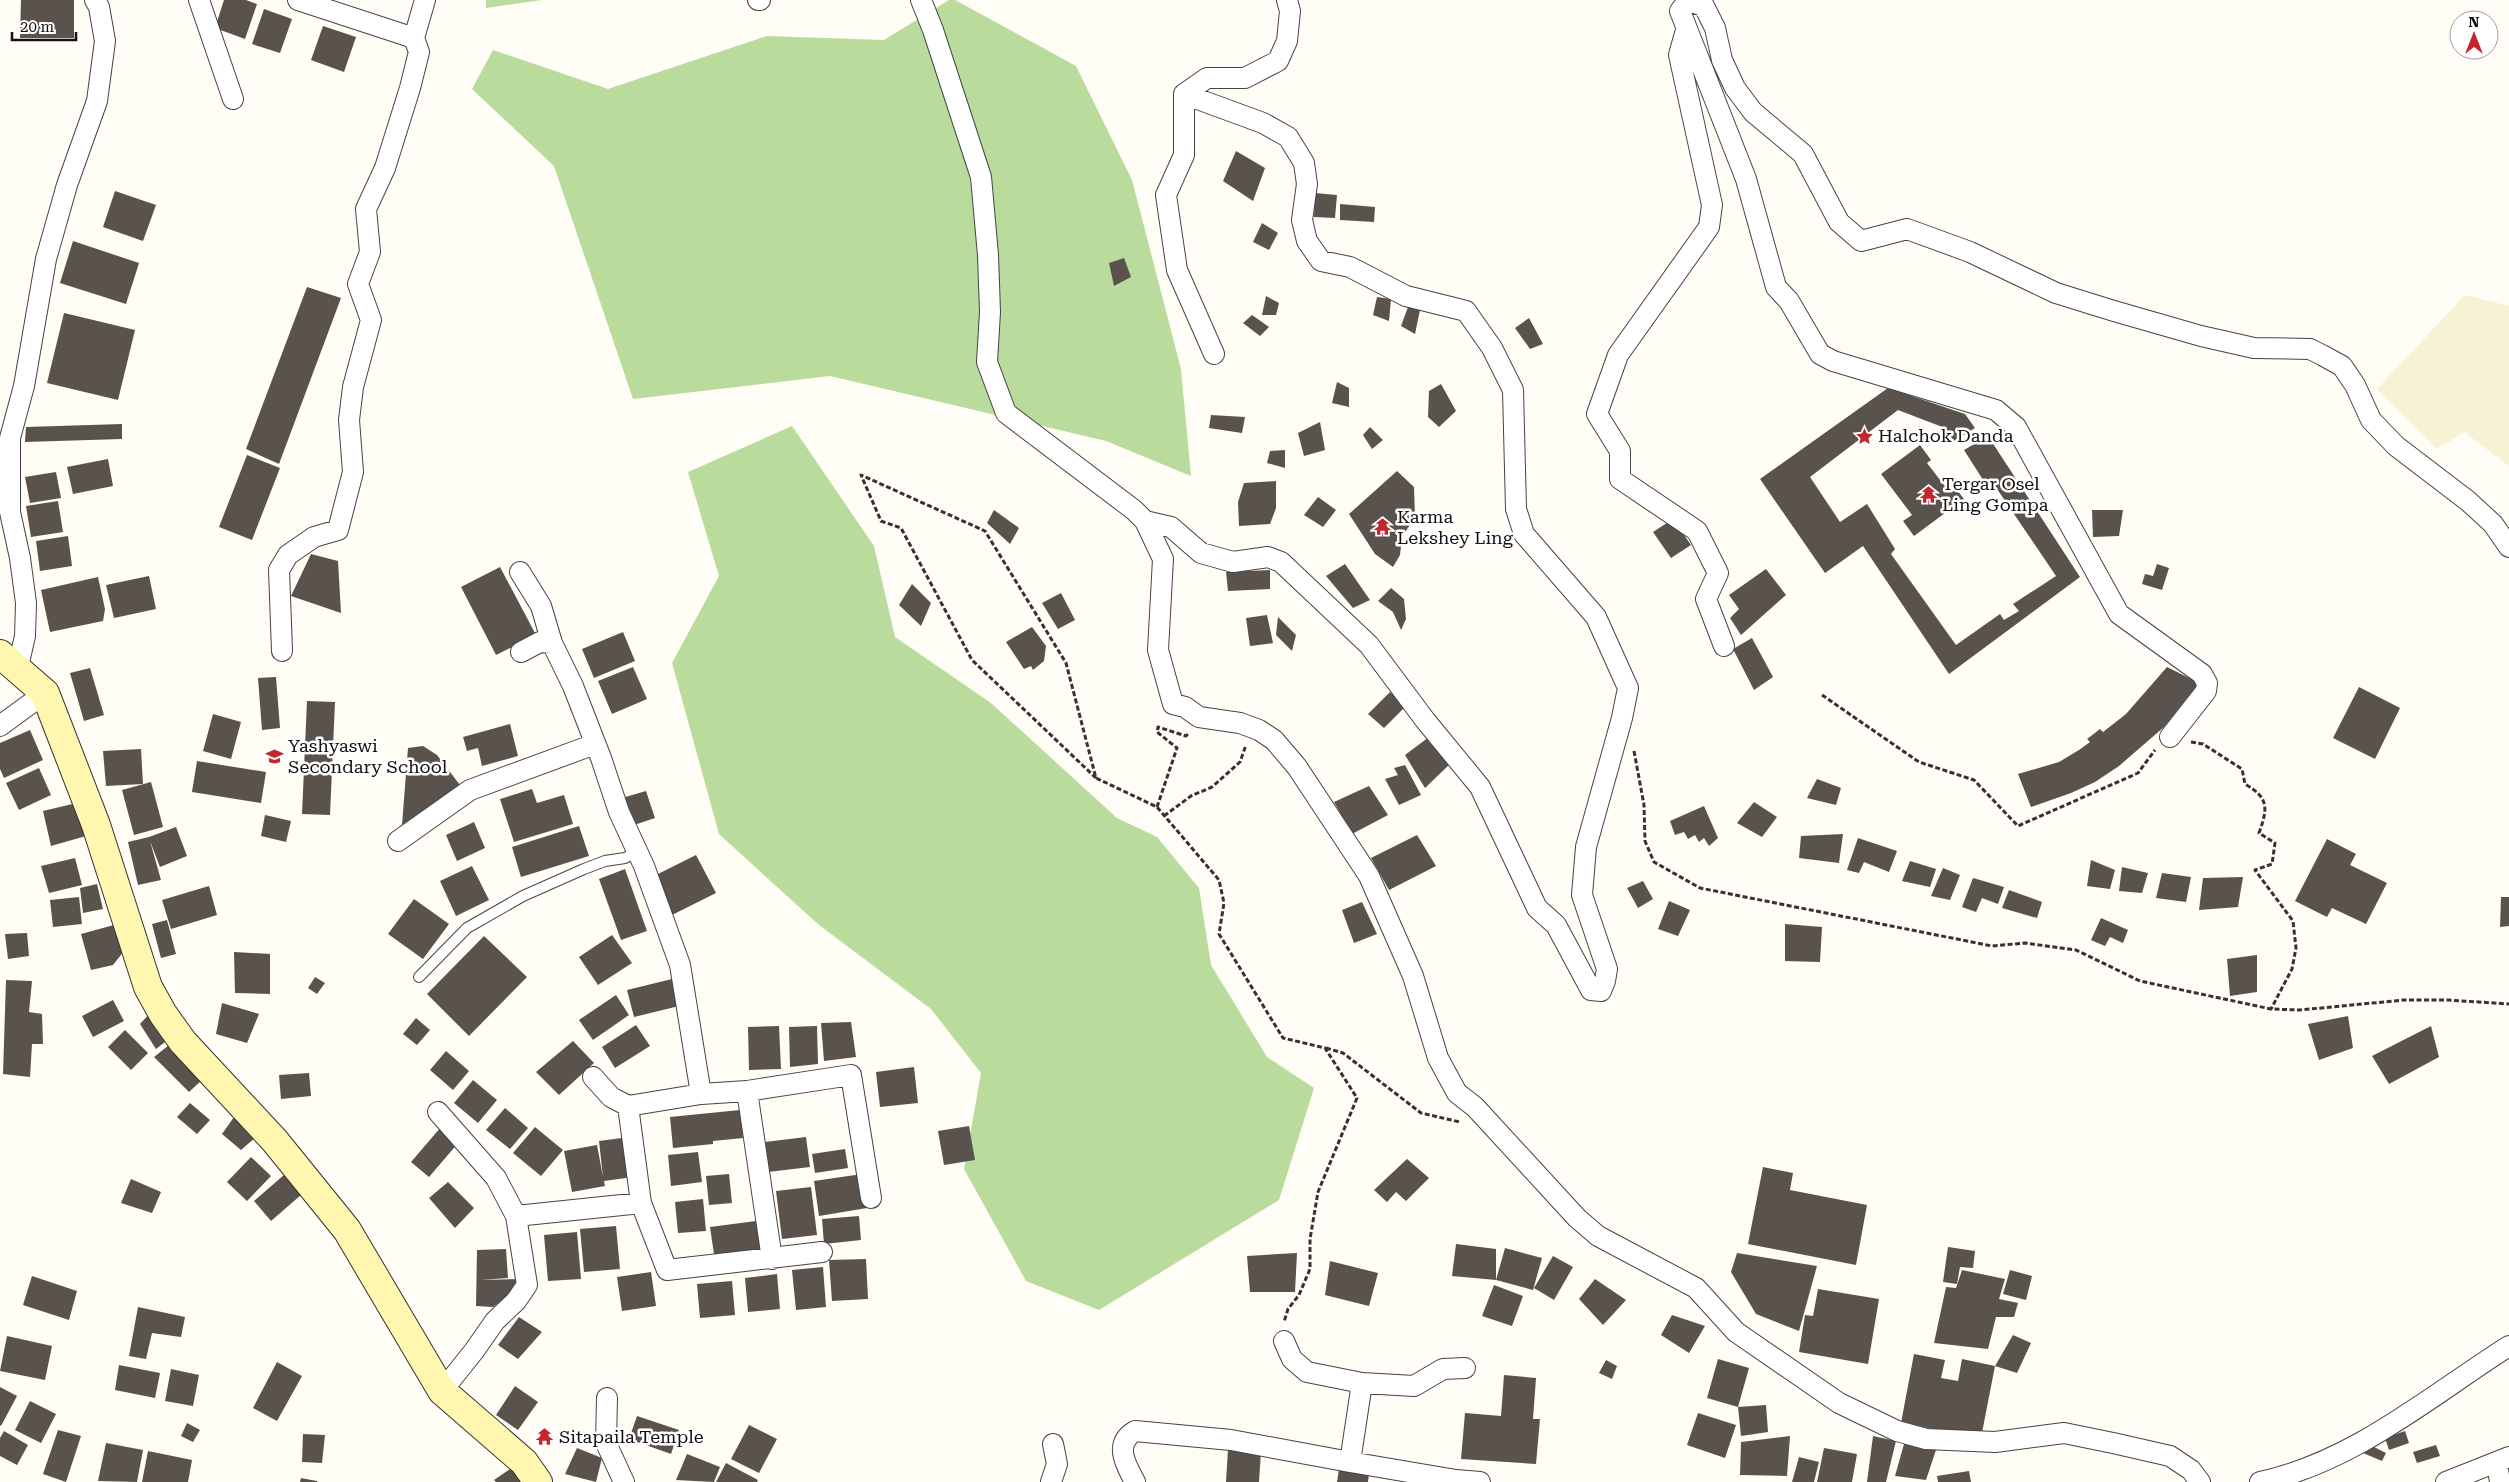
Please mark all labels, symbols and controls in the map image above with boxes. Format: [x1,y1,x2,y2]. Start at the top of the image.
scale bar [12,10,76,42]
north arrow [2449,10,2499,60]
text: N [2469,14,2480,30]
text: 20 m [20,18,55,36]
place label: Halchok Danda [1878,425,2014,446]
place icon: Halchok Danda [1854,426,1874,446]
place label: Tergar Osel Ling Gompa [1942,473,2049,515]
temple icon: Tergar Osel Ling Gompa [1918,484,1938,504]
place label: Karma Lekshey Ling [1397,506,1514,548]
temple icon: Karma Lekshey Ling [1373,517,1393,537]
place label: Yashyaswi Secondary School [288,735,448,777]
school or university icon: Yashyaswi Secondary School [264,746,284,766]
place label: Sitapaila Temple [559,1426,704,1447]
temple icon: Sitapaila Temple [535,1427,555,1447]

